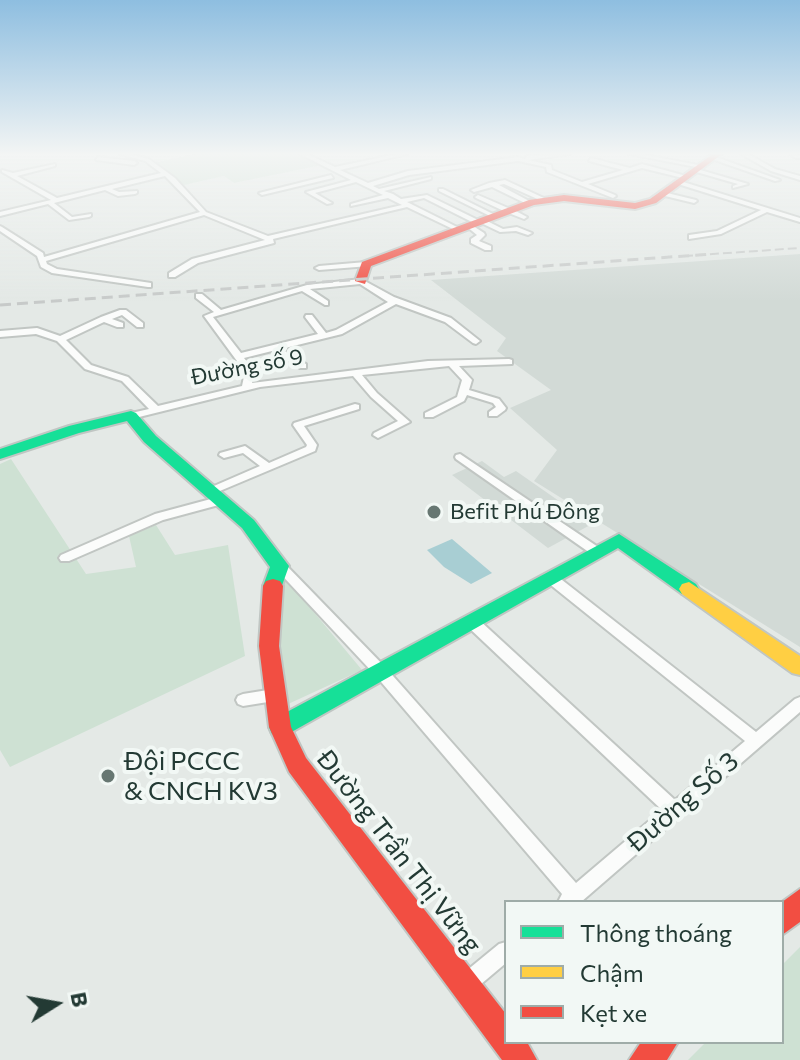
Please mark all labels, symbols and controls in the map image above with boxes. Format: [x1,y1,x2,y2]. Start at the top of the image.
street label: Đường số 9 [189,343,305,391]
place label: Befit Phú Đông [450,499,600,525]
marker: Befit Phú Đông [425,503,443,521]
street label: Đường Trần Thị Vững [310,744,488,960]
place label: Đội PCCC & CNCH KV3 [124,745,278,806]
street label: Đường Số 3 [621,745,745,859]
marker: Đội PCCC & CNCH KV3 [99,767,117,785]
legend [504,900,784,1044]
text: Thông thoáng [580,918,732,947]
text: Chậm [580,958,644,987]
north arrow [16,964,96,1044]
text: B [65,990,95,1009]
text: Kẹt xe [580,998,647,1027]

